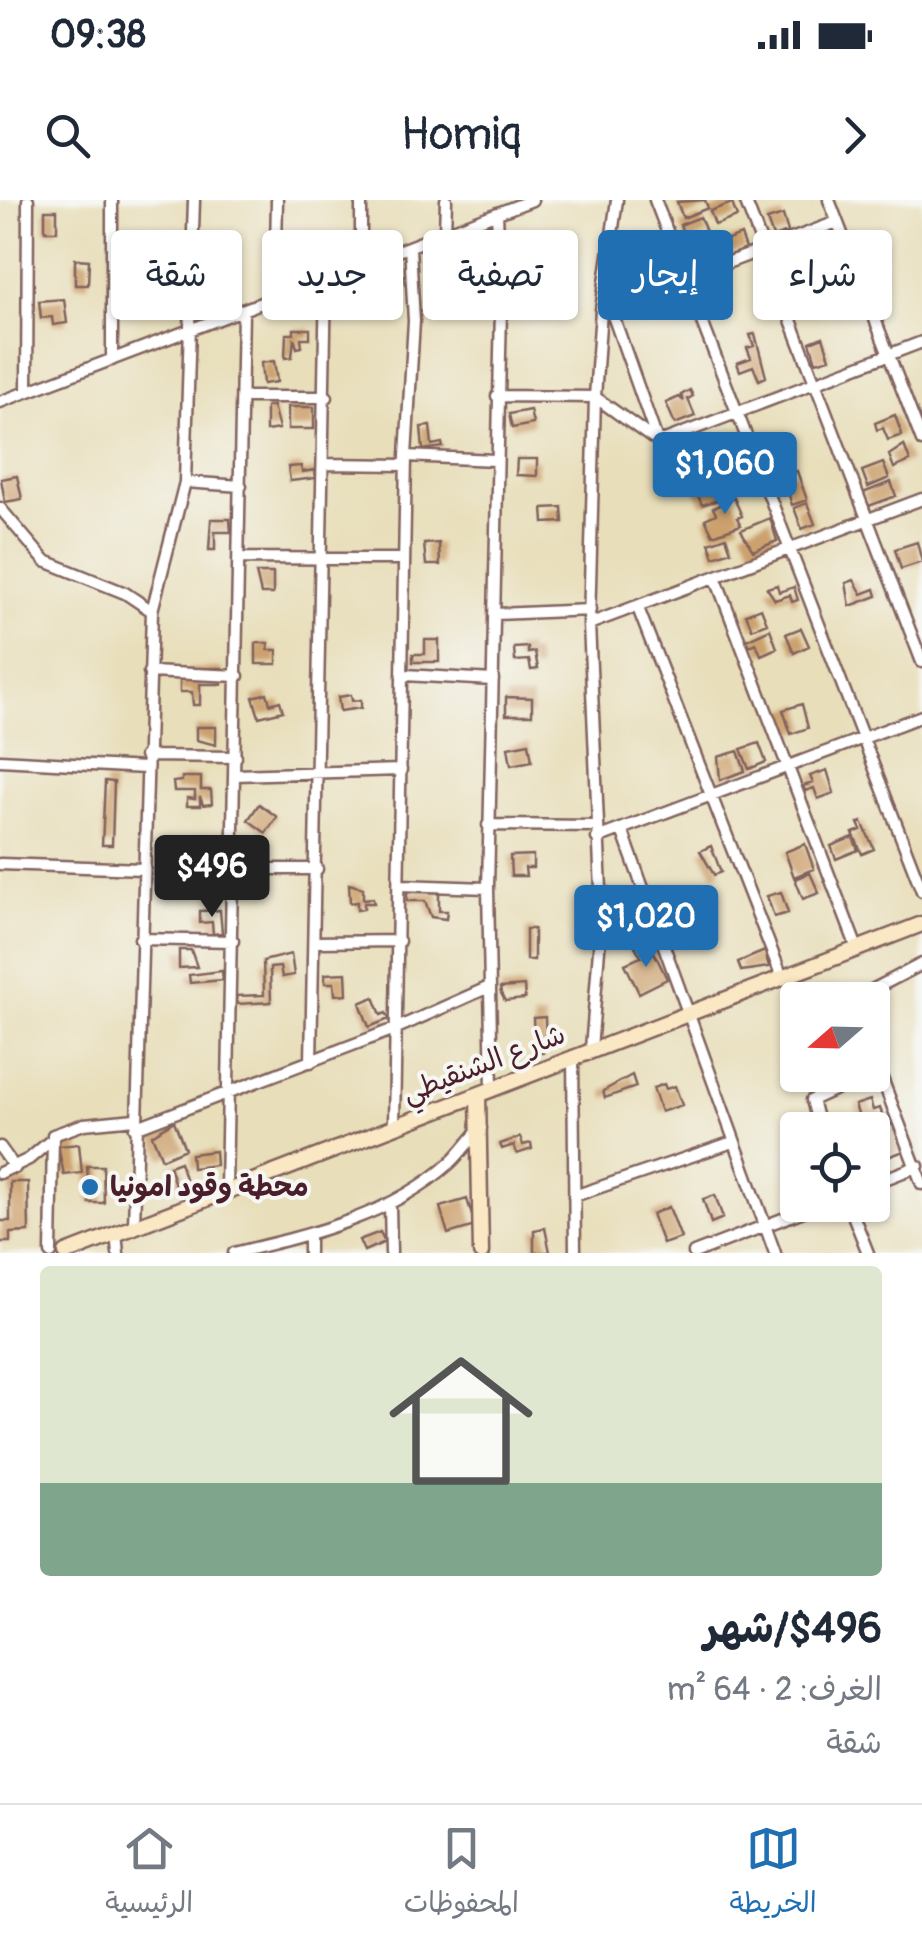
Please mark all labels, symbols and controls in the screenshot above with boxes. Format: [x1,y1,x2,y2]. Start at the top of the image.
text: 09:38 [50,11,146,59]
text: Homiq [401,107,521,163]
icon: search [40,108,95,163]
icon: forward [827,108,882,163]
chip: شقة [111,230,242,320]
chip: جديد [262,230,403,320]
chip: تصفية [423,230,578,320]
chip: إيجار [598,230,733,320]
chip: شراء [753,230,892,320]
pin: $1,060 [644,432,806,517]
text: $1,060 [675,444,775,484]
pin: $496 [153,835,271,920]
text: $496 [176,847,248,887]
pin: $1,020 [565,885,727,970]
text: $1,020 [596,897,696,937]
north arrow [780,982,890,1092]
map controls [780,982,890,1222]
street label: شارع الشنقيطي [397,1017,573,1117]
button: locate [780,1112,890,1222]
place label: محطة وقود امونيا [110,1170,309,1205]
marker: محطة وقود امونيا [79,1176,101,1198]
icon: home [371,1331,551,1511]
text: $496/شهر [704,1603,882,1655]
text: الغرف: 2 · 64 m² [667,1670,882,1710]
text: شقة [826,1723,882,1763]
tab: الرئيسية [105,1821,193,1927]
tab: المحفوظات [404,1821,519,1927]
tab: الخريطة [729,1821,817,1927]

